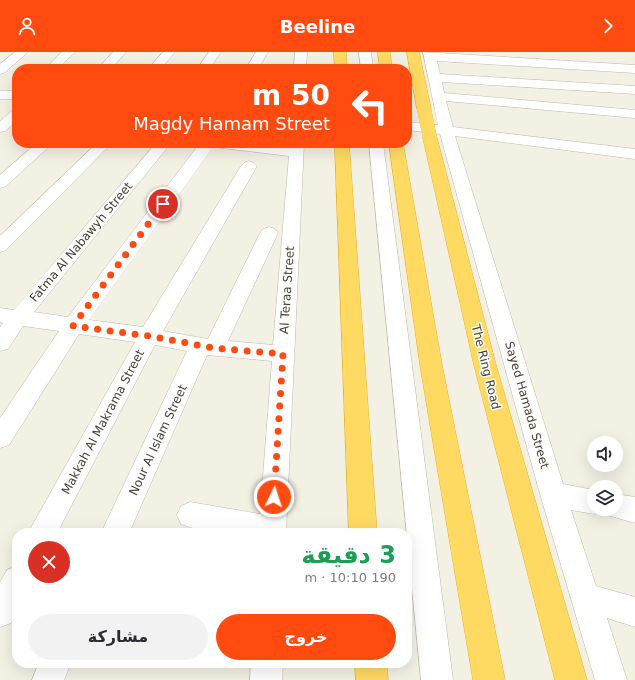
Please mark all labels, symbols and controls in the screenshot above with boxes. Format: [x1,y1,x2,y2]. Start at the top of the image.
icon: person [16,15,38,37]
icon: forward [597,15,619,37]
text: Beeline [280,16,355,37]
text: 50 m [252,79,330,112]
icon: left [344,80,396,132]
text: Magdy Hamam Street [133,113,330,134]
street label: Fatma Al Nabawyh Street [27,179,135,305]
pin [146,187,180,221]
icon: arrive [152,193,174,215]
street label: Al Teraa Street [277,245,297,334]
street label: The Ring Road [468,322,503,411]
street label: Sayed Hamada Street [502,340,552,470]
street label: Makkah Al Makrama Street [59,347,147,497]
street label: Nour Al Islam Street [126,382,190,498]
map controls [587,436,623,516]
button: sound [587,436,623,472]
position arrow [253,476,295,518]
button: layers [587,480,623,516]
button: close [28,541,70,583]
text: 3 دقيقة [301,541,396,569]
text: 190 m · 10:10 [305,570,396,585]
button: مشاركة [28,614,208,660]
button: خروج [216,614,396,660]

